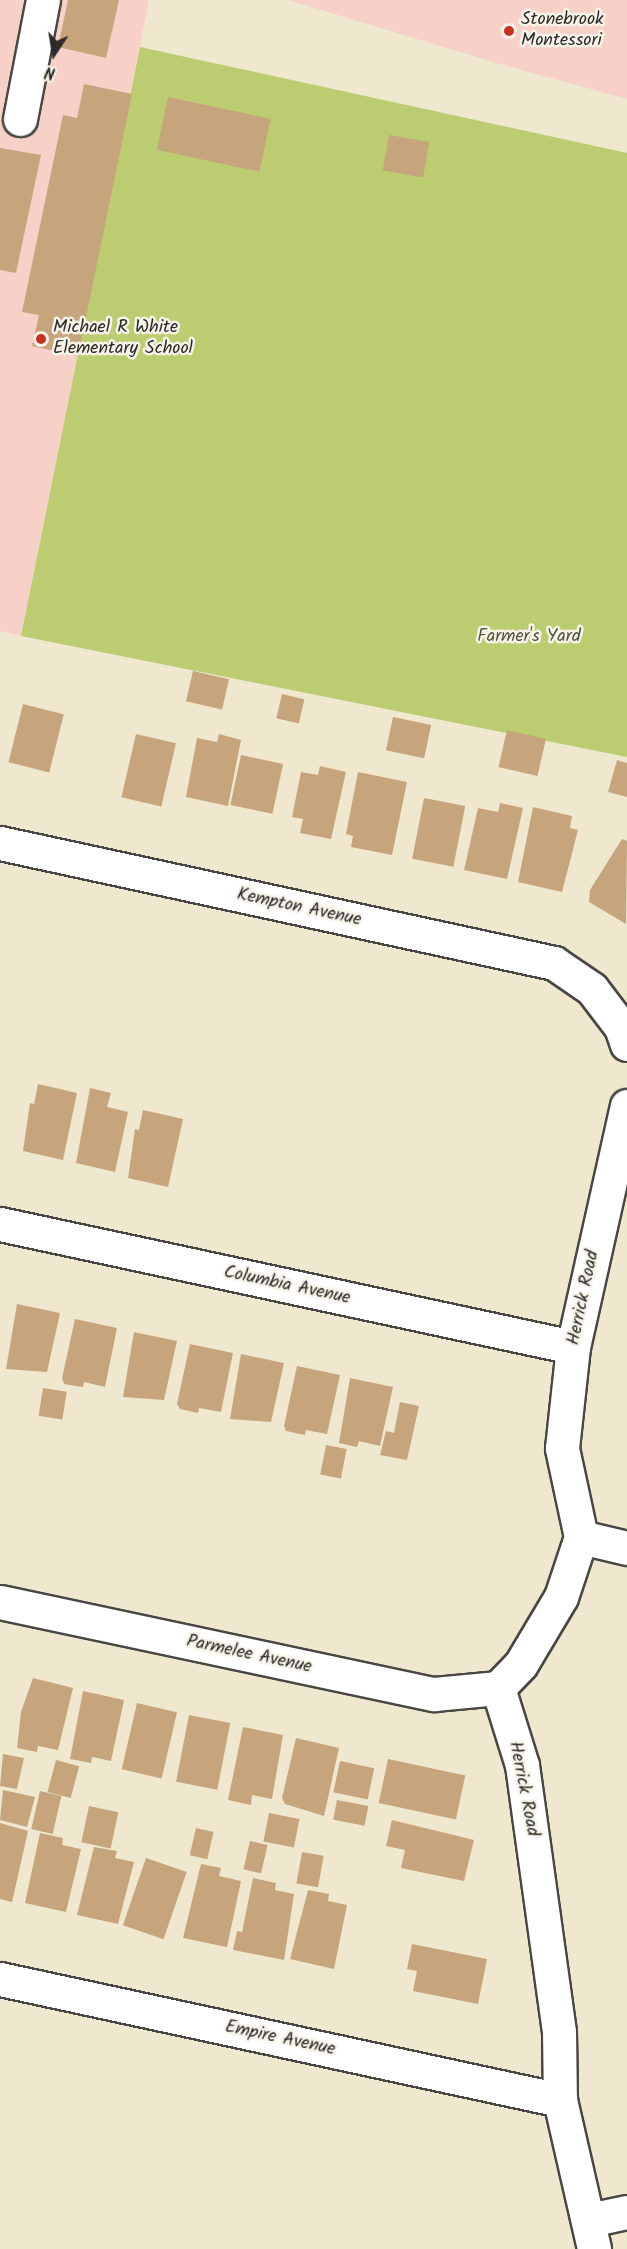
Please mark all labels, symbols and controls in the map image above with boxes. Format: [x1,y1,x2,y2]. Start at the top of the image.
place label: Stonebrook Montessori [521,10,604,52]
north arrow [24,24,84,84]
marker: Stonebrook Montessori [502,24,516,38]
text: N [43,59,58,85]
place label: Michael R White Elementary School [53,318,193,360]
marker: Michael R White Elementary School [34,332,48,346]
park label: Farmer's Yard [477,626,581,648]
street label: Kempton Avenue [235,884,363,932]
street label: Herrick Road [563,1249,605,1347]
street label: Columbia Avenue [222,1262,352,1310]
street label: Parmelee Avenue [184,1631,314,1679]
street label: Herrick Road [503,1740,543,1838]
street label: Empire Avenue [223,2017,337,2061]

